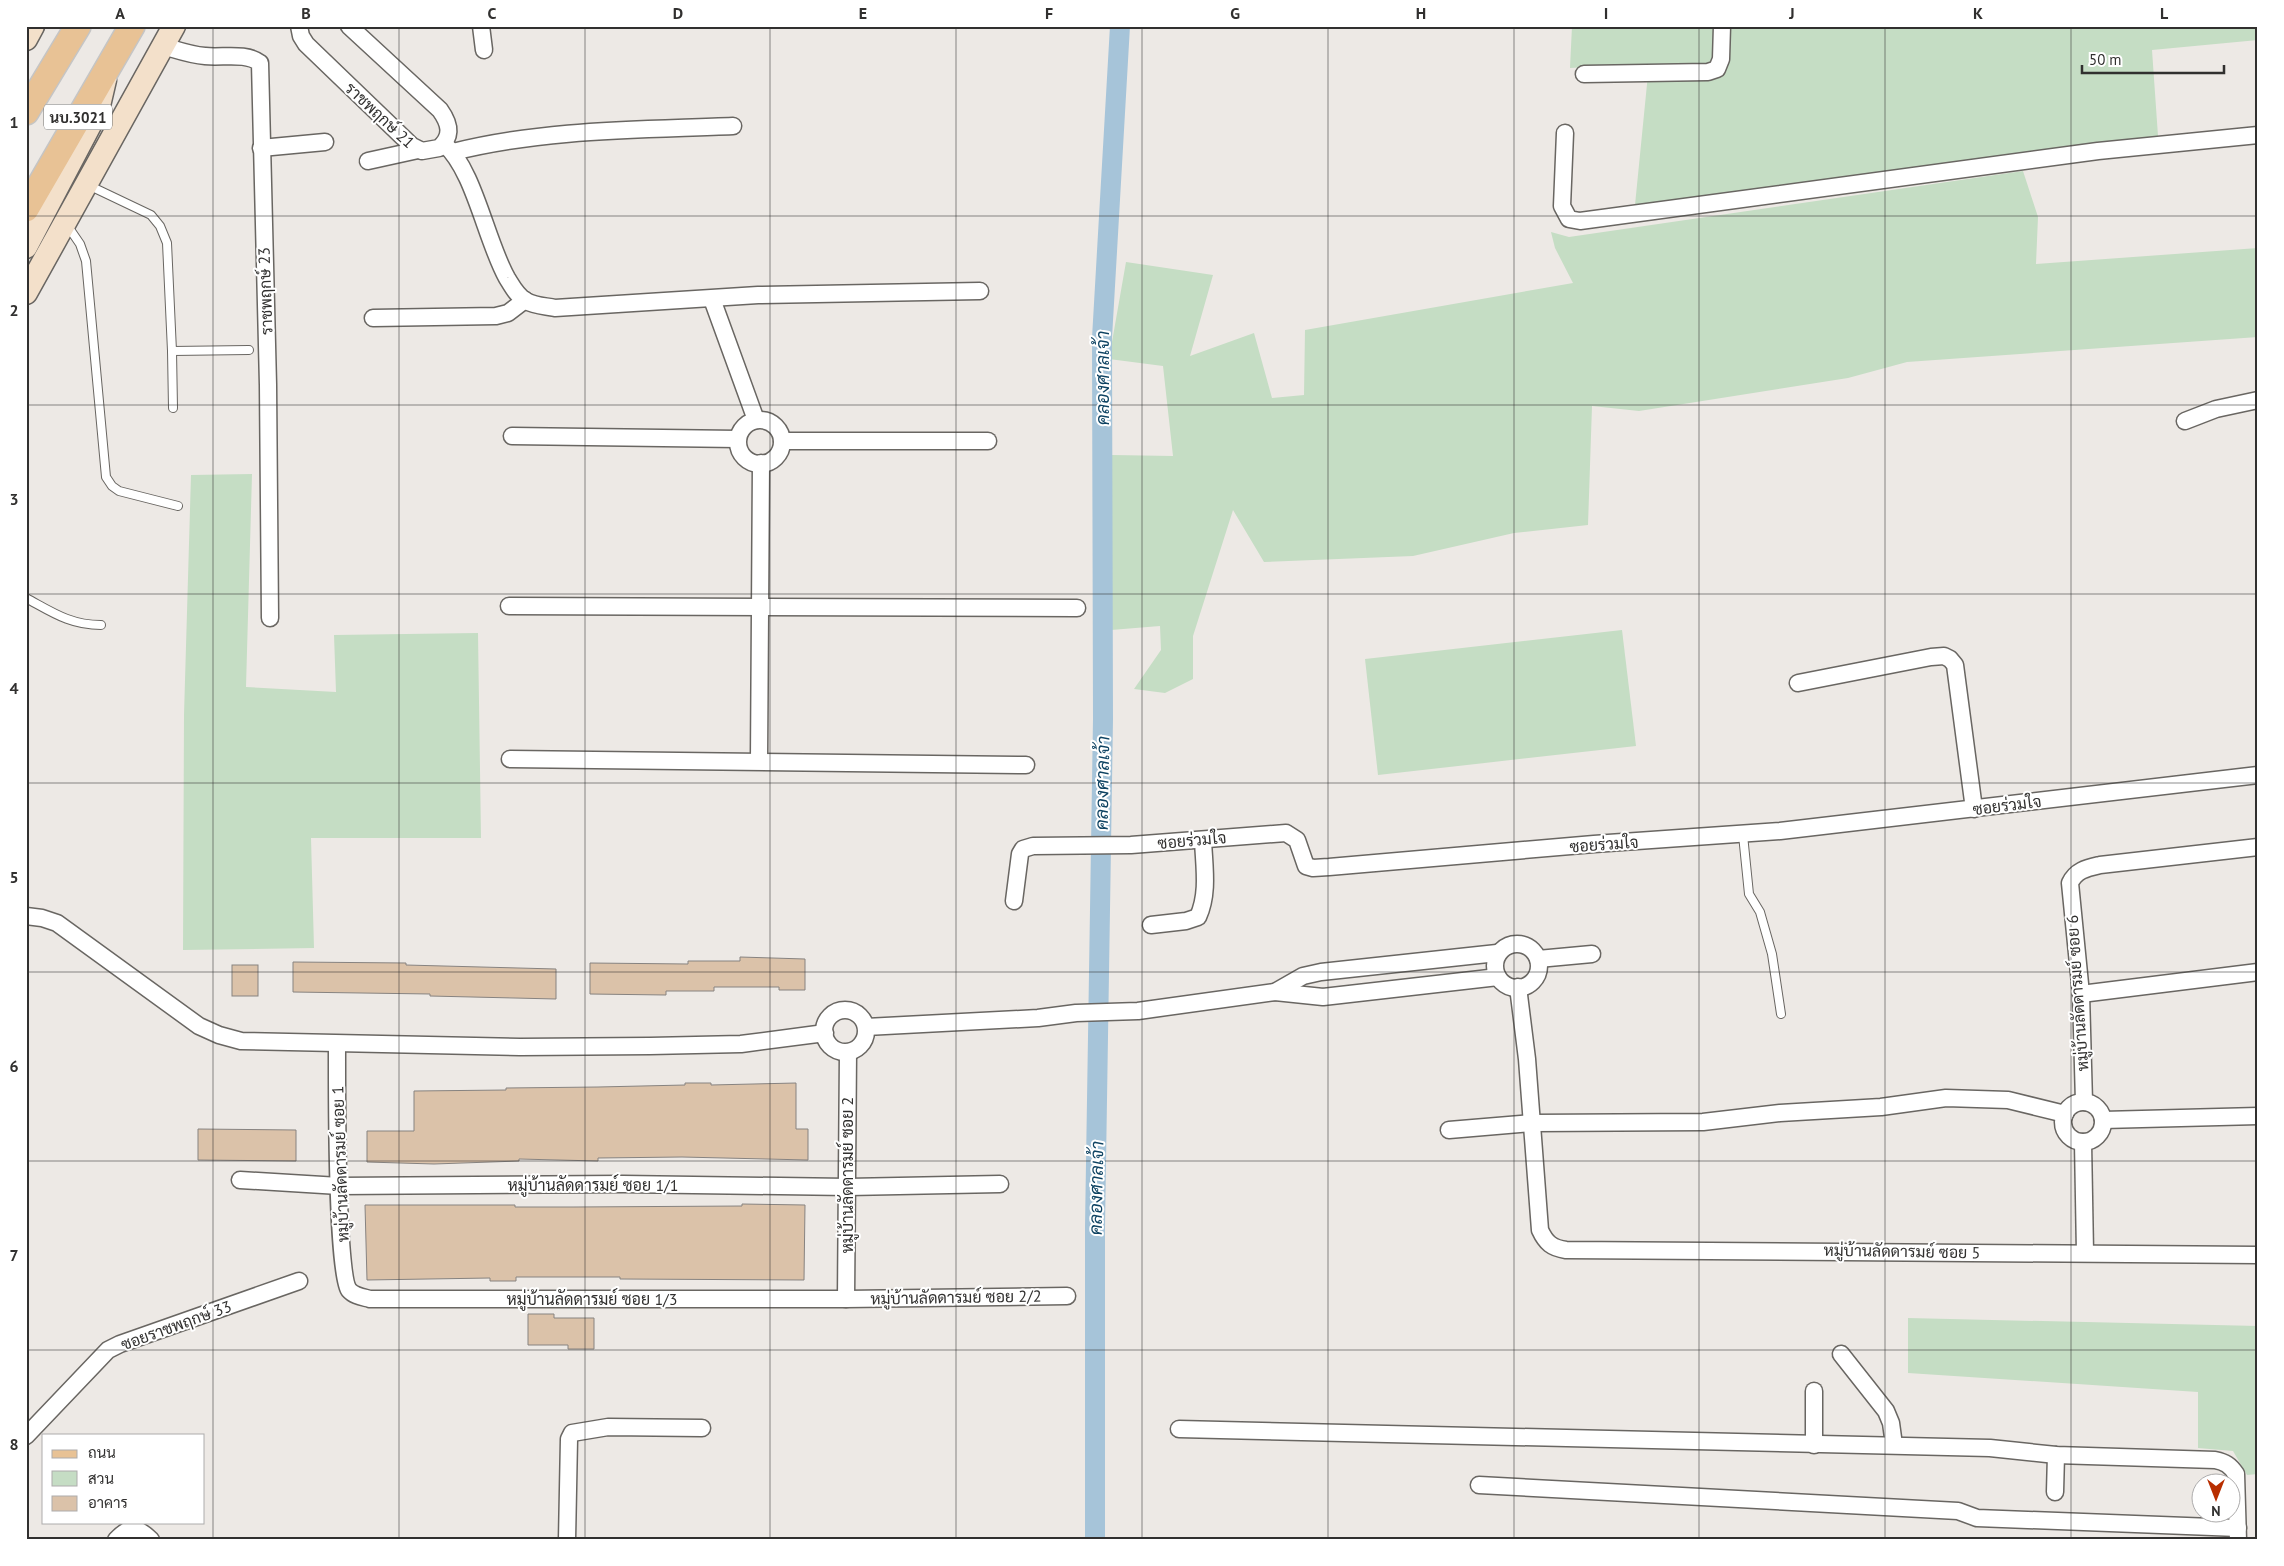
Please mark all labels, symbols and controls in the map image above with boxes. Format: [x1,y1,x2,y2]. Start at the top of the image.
text: A [115,3,125,23]
text: B [301,3,311,23]
text: C [488,3,497,23]
text: D [673,3,683,23]
text: E [859,3,867,23]
text: F [1045,3,1053,23]
text: G [1230,3,1240,23]
text: H [1416,3,1426,23]
text: I [1604,3,1608,23]
text: J [1788,3,1795,23]
text: K [1973,3,1983,23]
text: L [2160,3,2169,23]
scale bar [2082,42,2224,74]
text: 50 m [2089,50,2122,69]
street label: ราชพฤกษ์ 21 [341,76,420,152]
road number: นบ.3021 [44,104,112,130]
text: 1 [9,112,19,132]
street label: ราชพฤกษ์ 23 [251,247,277,335]
text: 2 [9,300,19,320]
water label: คลองศาลเจ้า [1091,331,1114,425]
text: 3 [9,489,19,509]
text: 4 [9,678,19,698]
water label: คลองศาลเจ้า [1090,735,1114,830]
street label: ซอยร่วมใจ [1971,790,2043,819]
street label: ซอยร่วมใจ [1157,826,1227,853]
street label: ซอยร่วมใจ [1569,831,1639,856]
text: 5 [9,867,19,887]
street label: หมู่บ้านลัดดารมย์ ซอย 6 [2060,914,2094,1072]
text: 6 [9,1056,19,1076]
street label: หมู่บ้านลัดดารมย์ ซอย 1 [325,1085,355,1243]
street label: หมู่บ้านลัดดารมย์ ซอย 2 [835,1097,859,1253]
water label: คลองศาลเจ้า [1084,1140,1108,1235]
street label: หมู่บ้านลัดดารมย์ ซอย 1/1 [507,1173,679,1197]
street label: หมู่บ้านลัดดารมย์ ซอย 5 [1823,1238,1981,1264]
text: 7 [9,1245,19,1265]
street label: หมู่บ้านลัดดารมย์ ซอย 2/2 [870,1284,1042,1310]
street label: หมู่บ้านลัดดารมย์ ซอย 1/3 [506,1287,678,1311]
street label: ซอยราชพฤกษ์ 33 [117,1294,234,1354]
text: 8 [9,1434,19,1454]
legend [42,1434,205,1524]
text: ถนน [88,1443,116,1462]
text: สวน [88,1469,114,1488]
north arrow [2192,1474,2242,1524]
text: อาคาร [88,1493,128,1512]
text: N [2211,1502,2221,1520]

